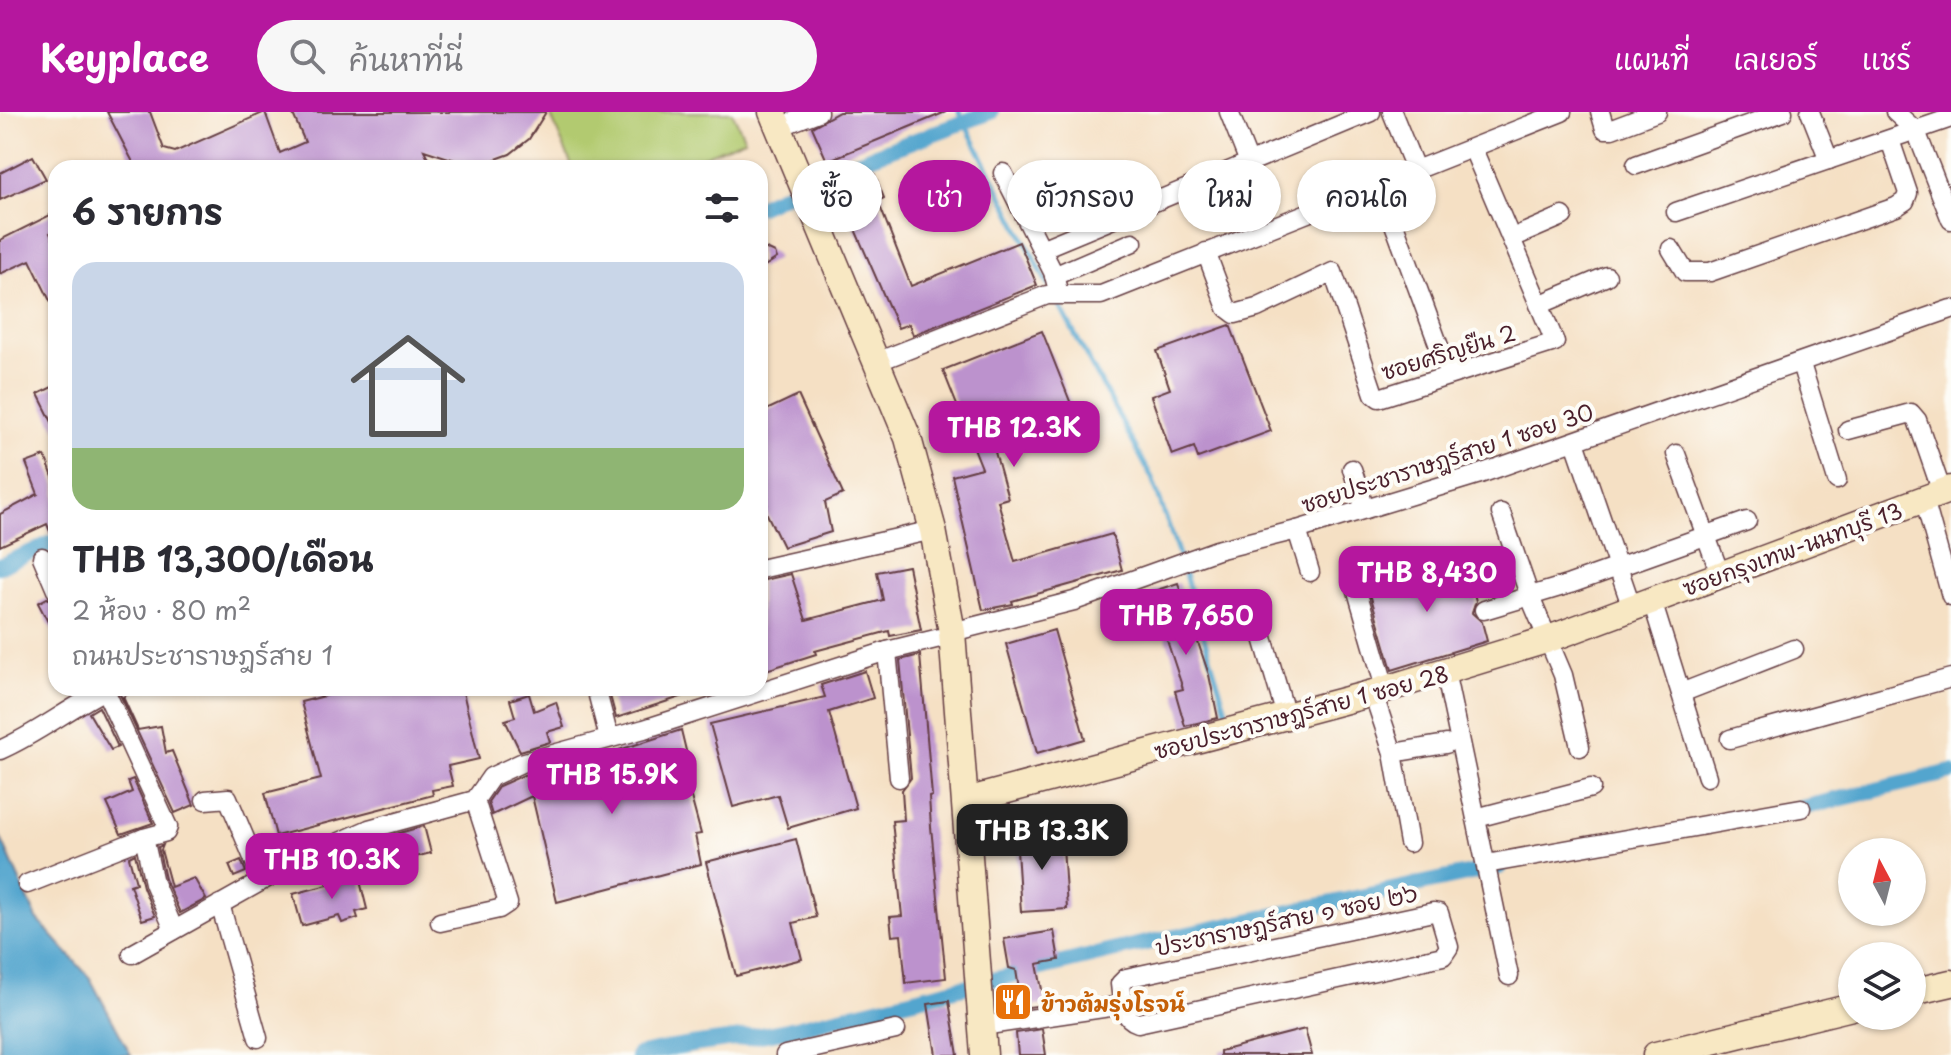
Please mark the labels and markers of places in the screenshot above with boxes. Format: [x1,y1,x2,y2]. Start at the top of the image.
pin: THB 12.3K [922,401,1106,469]
pin: THB 8,430 [1335,546,1519,614]
pin: THB 7,650 [1094,589,1278,657]
pin: THB 15.9K [520,748,704,816]
pin: THB 13.3K [950,804,1134,872]
pin: THB 10.3K [240,833,424,901]
restaurant icon: ข้าวต้มรุ่งโรจน์ [992,981,1034,1023]
place label: ข้าวต้มรุ่งโรจน์ [1041,986,1185,1021]

